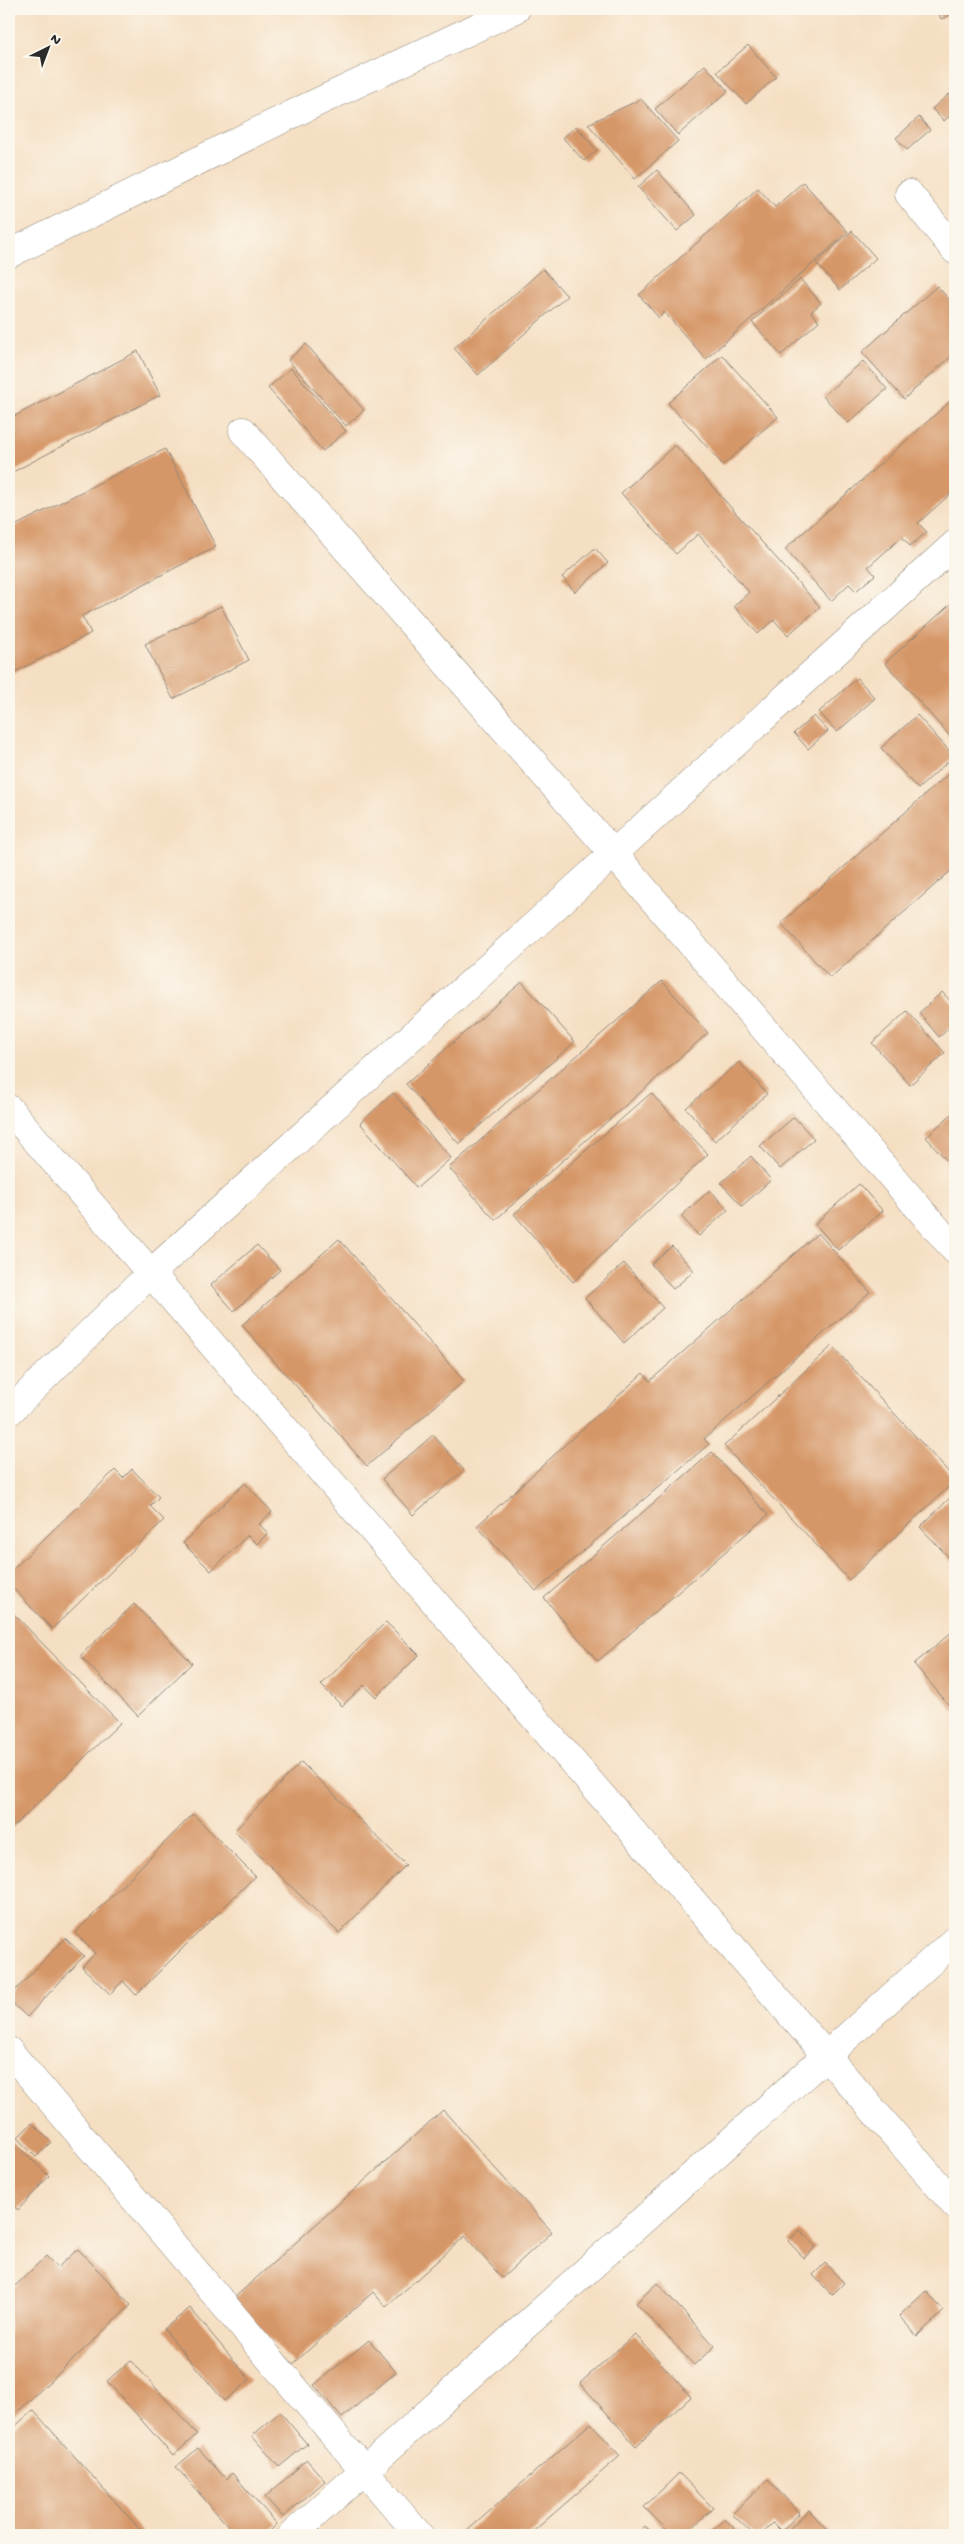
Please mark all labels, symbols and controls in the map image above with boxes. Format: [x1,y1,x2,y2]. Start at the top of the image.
north arrow [22,22,72,72]
text: N [46,31,64,50]

